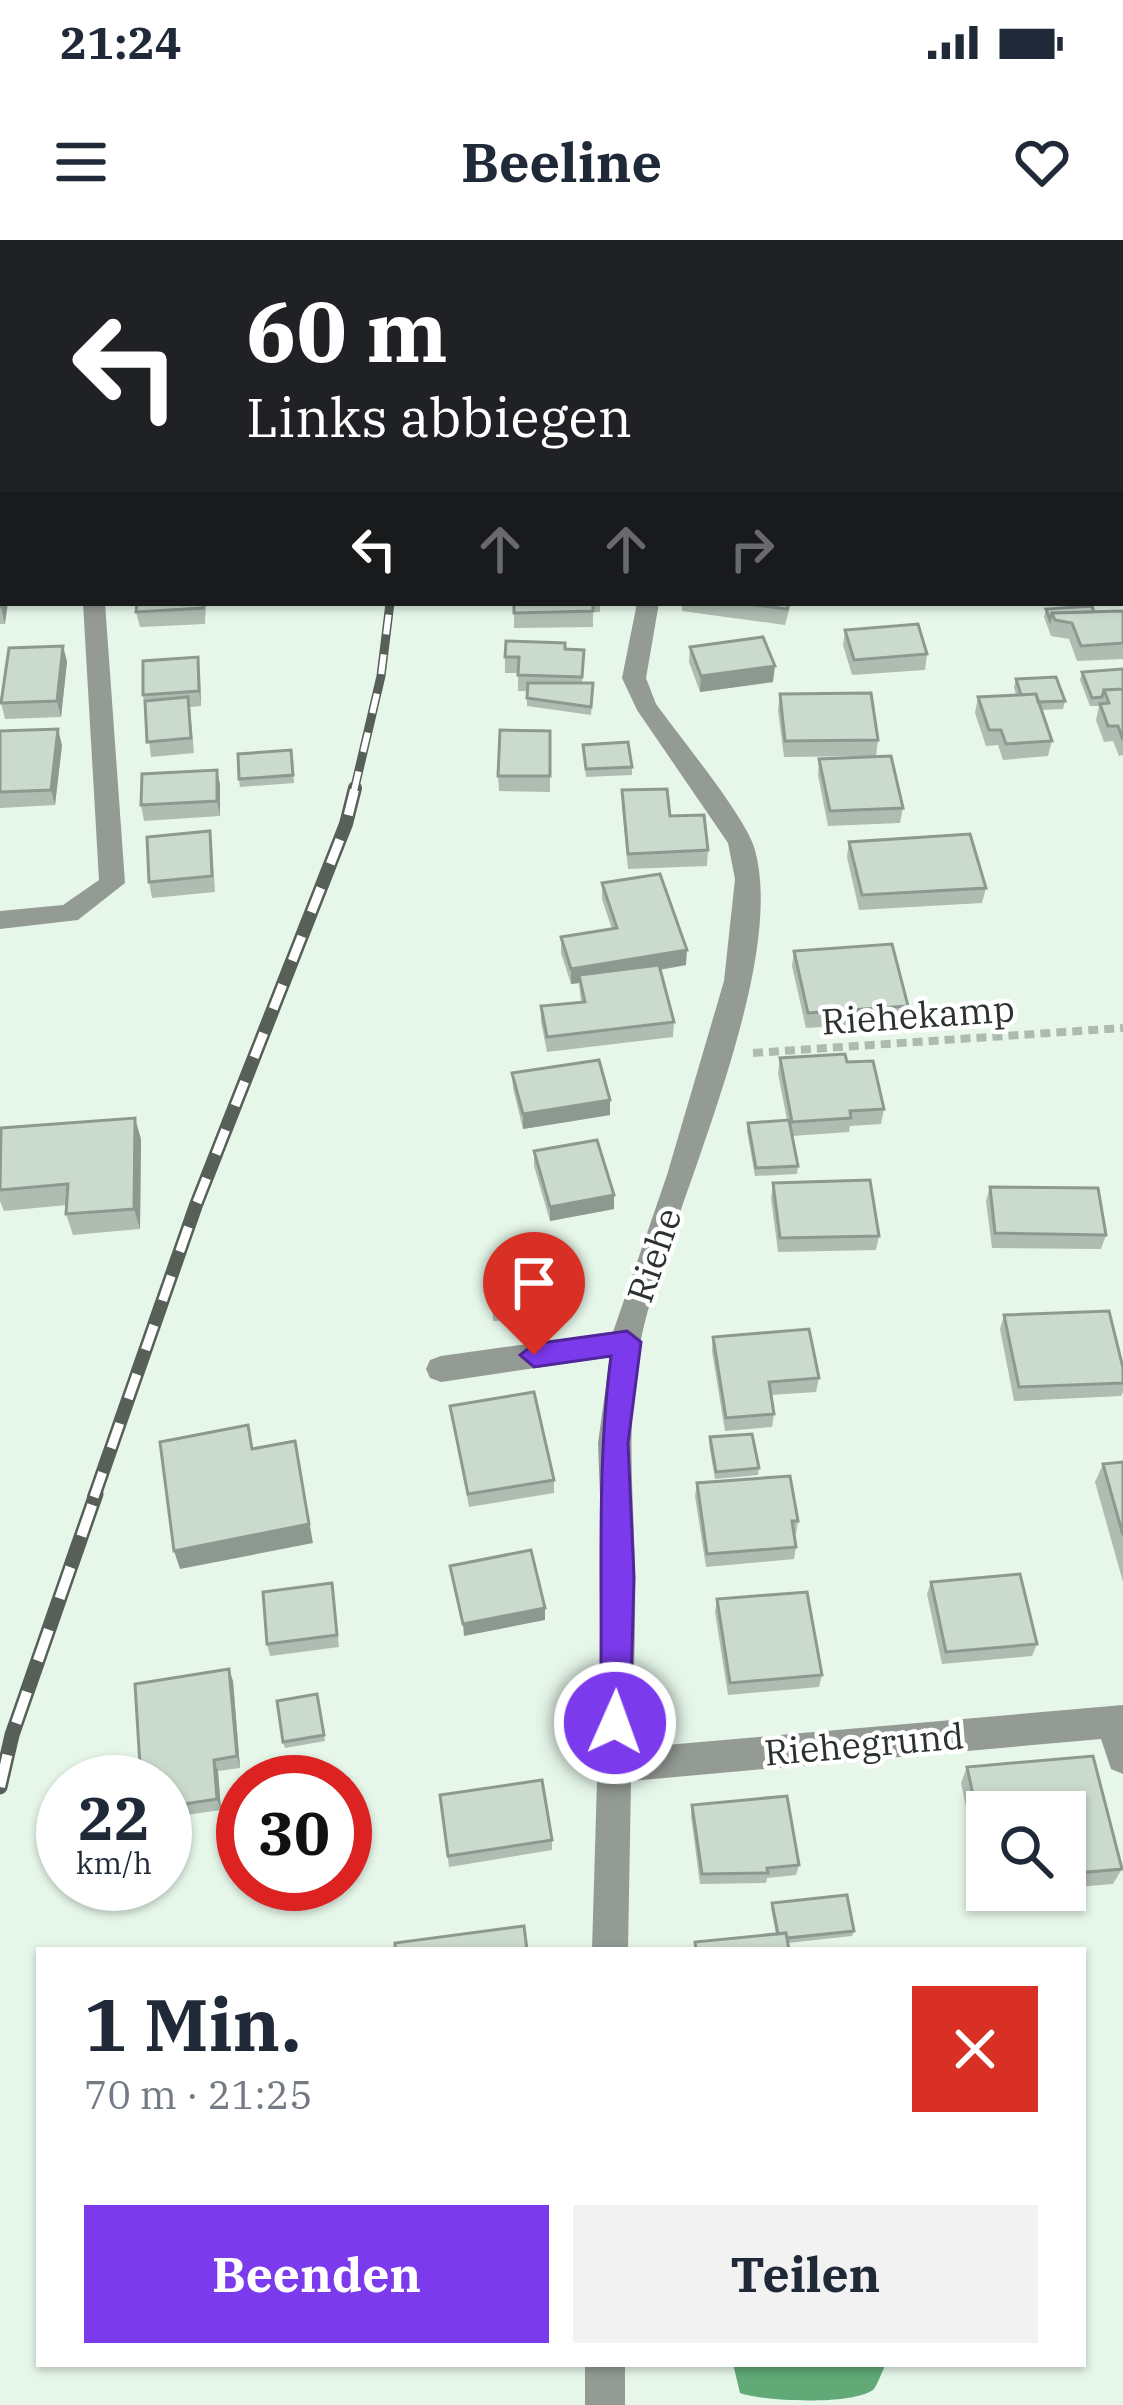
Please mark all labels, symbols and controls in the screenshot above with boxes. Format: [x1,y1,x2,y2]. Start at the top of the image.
text: 21:24 [60,13,182,71]
text: Beeline [461,127,662,197]
icon: menu [48,129,114,195]
icon: heart [1009,129,1075,195]
text: 60 m [246,276,448,385]
icon: left [48,288,204,444]
text: Links abbiegen [246,382,632,452]
icon: left [341,516,407,582]
icon: ahead [467,516,533,582]
icon: ahead [593,516,659,582]
icon: right [719,516,785,582]
street label: Riehekamp [820,984,1016,1045]
street label: Riehe [616,1202,691,1308]
pin [483,1232,585,1355]
icon: arrive [501,1250,567,1316]
position arrow [552,1660,678,1786]
street label: Riehegrund [762,1711,966,1776]
speed limit sign: 30 [216,1755,372,1911]
text: 22 [78,1778,150,1857]
map controls [966,1791,1086,1911]
button: search [966,1791,1086,1911]
text: km/h [76,1843,152,1882]
text: 1 Min. [84,1977,301,2071]
button: close [912,1986,1038,2112]
text: 70 m · 21:25 [84,2069,313,2120]
button: Beenden [84,2205,549,2343]
button: Teilen [573,2205,1038,2343]

